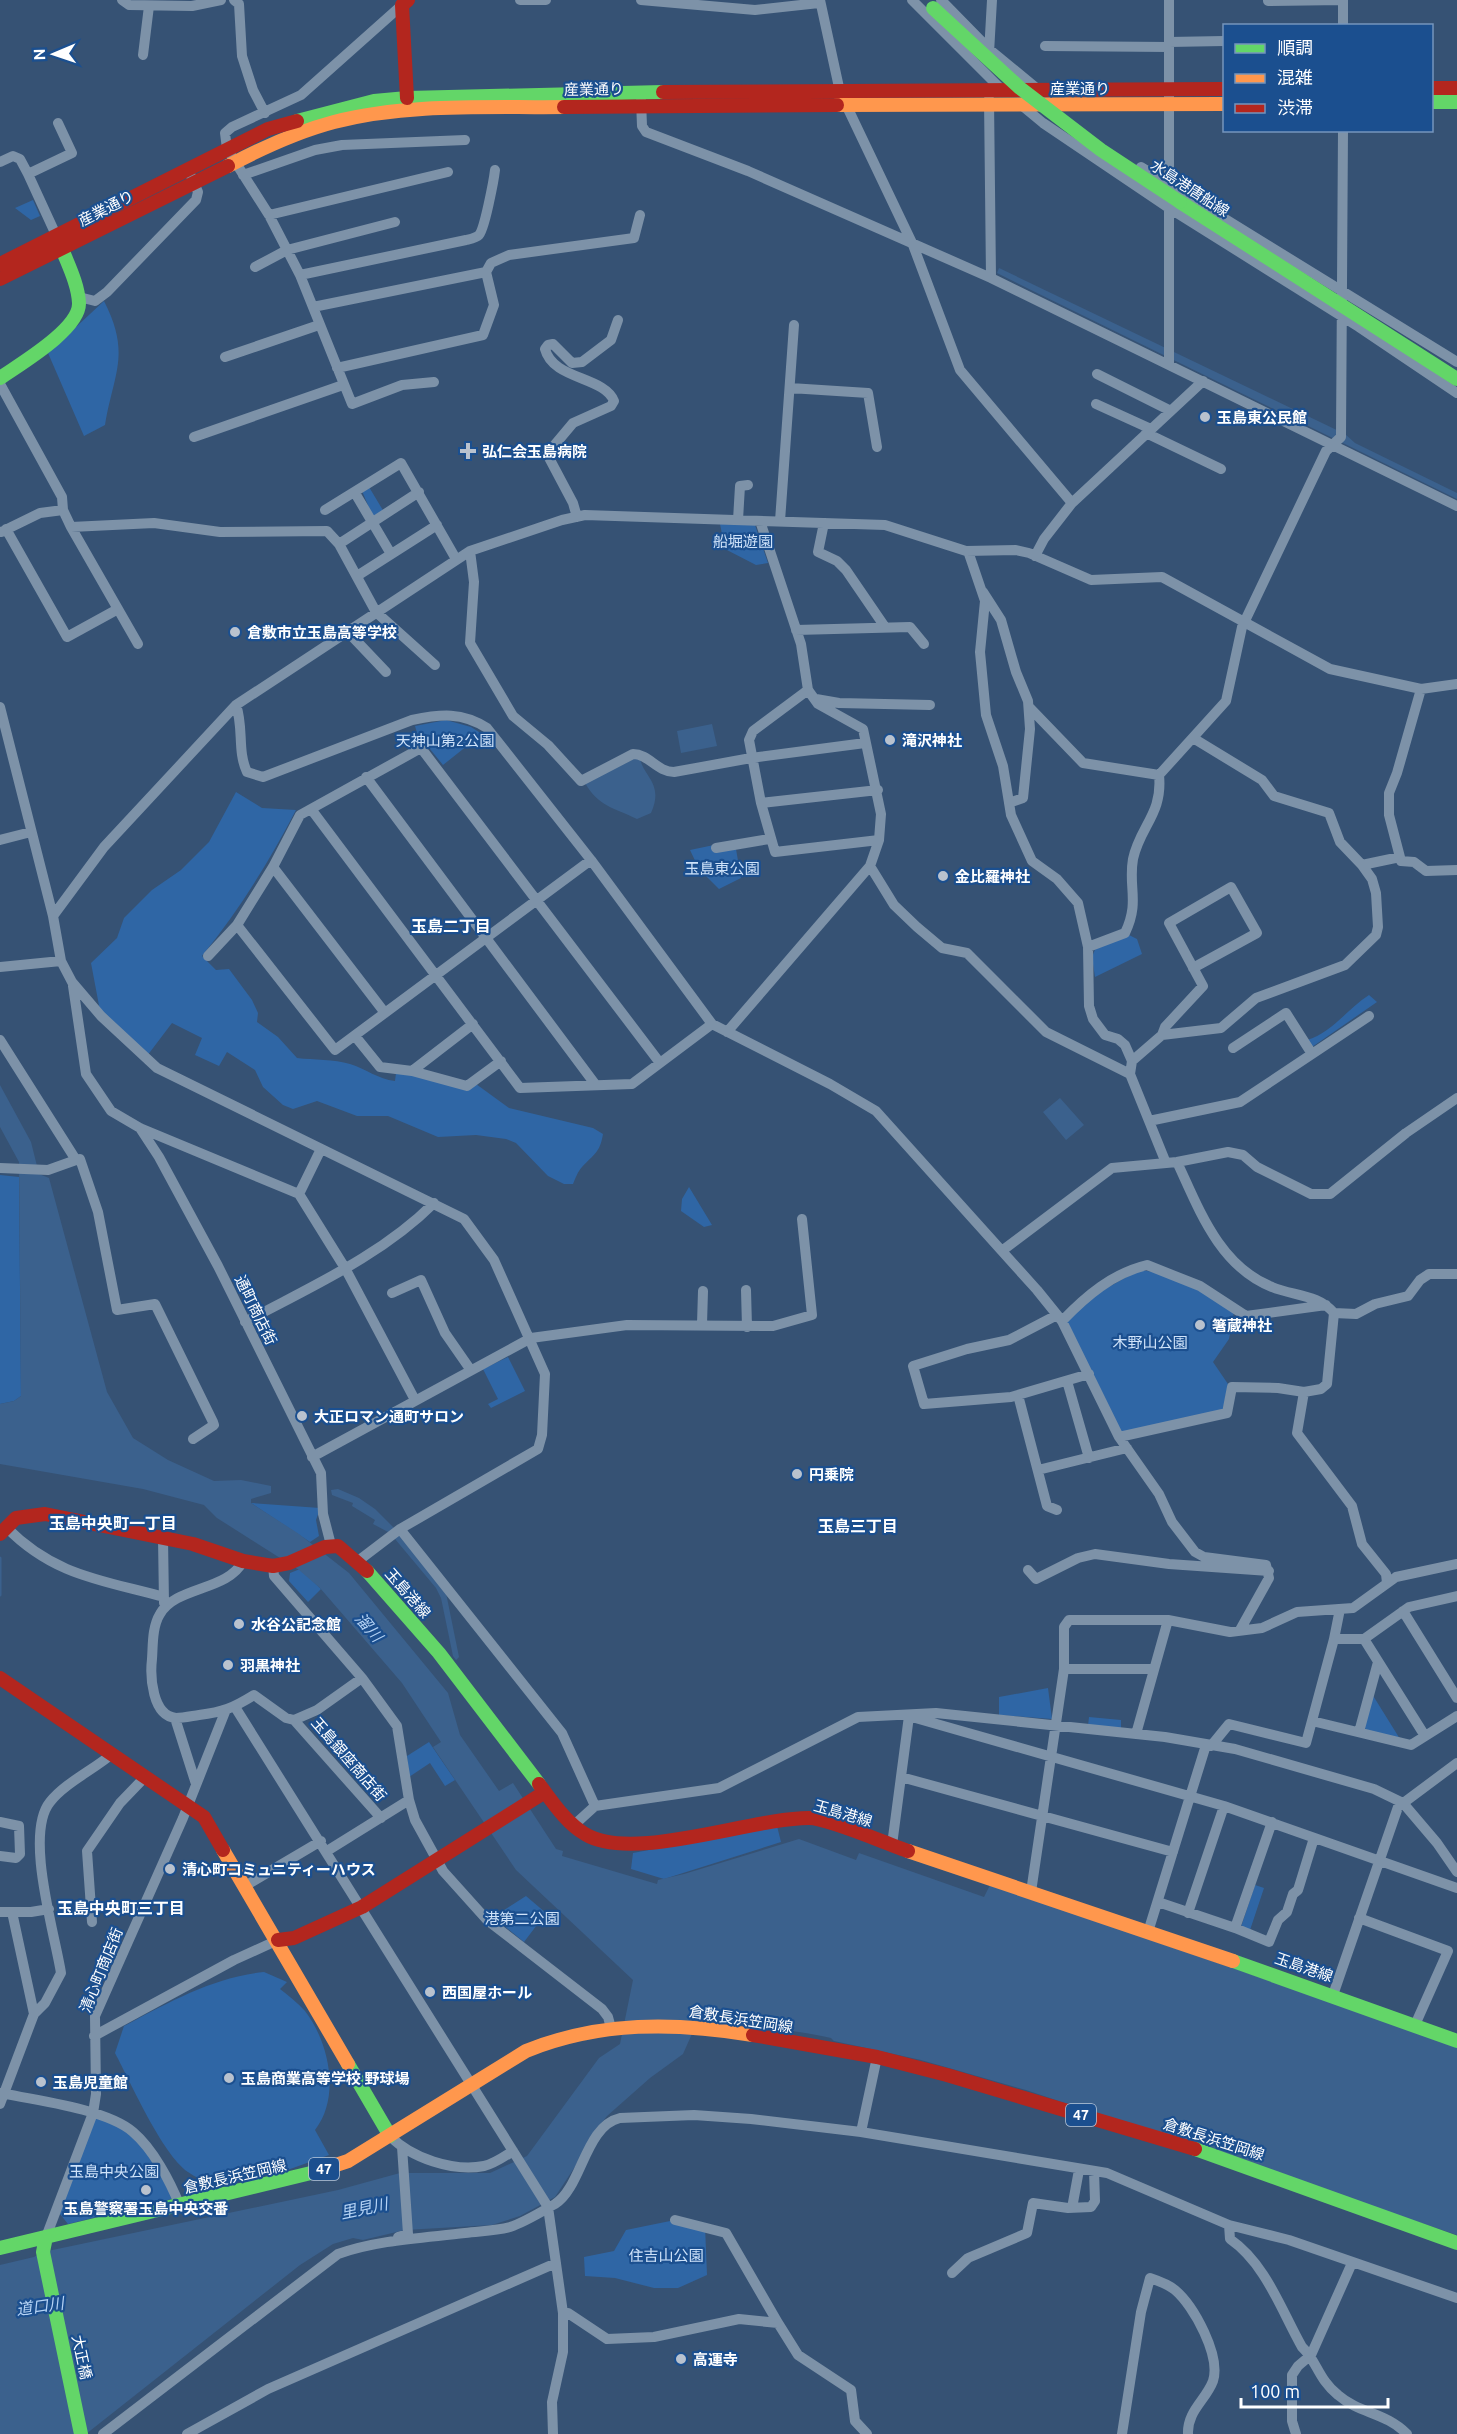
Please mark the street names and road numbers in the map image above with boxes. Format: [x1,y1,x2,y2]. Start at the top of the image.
street label: 産業通り [564,80,624,98]
street label: 産業通り [1050,80,1110,97]
street label: 水島港唐船線 [1148,156,1232,220]
street label: 産業通り [75,187,137,229]
street label: 通町商店街 [232,1273,280,1347]
street label: 玉島港線 [382,1565,434,1621]
street label: 玉島銀座商店街 [308,1714,390,1804]
street label: 玉島港線 [812,1797,874,1829]
street label: 清心町商店街 [76,1925,126,2015]
street label: 玉島港線 [1273,1949,1335,1985]
street label: 倉敷長浜笠岡線 [688,2002,794,2036]
road number: 47 [1066,2104,1096,2126]
street label: 倉敷長浜笠岡線 [1161,2115,1267,2163]
street label: 倉敷長浜笠岡線 [182,2156,288,2196]
road number: 47 [309,2158,339,2180]
street label: 大正橋 [69,2333,95,2381]

